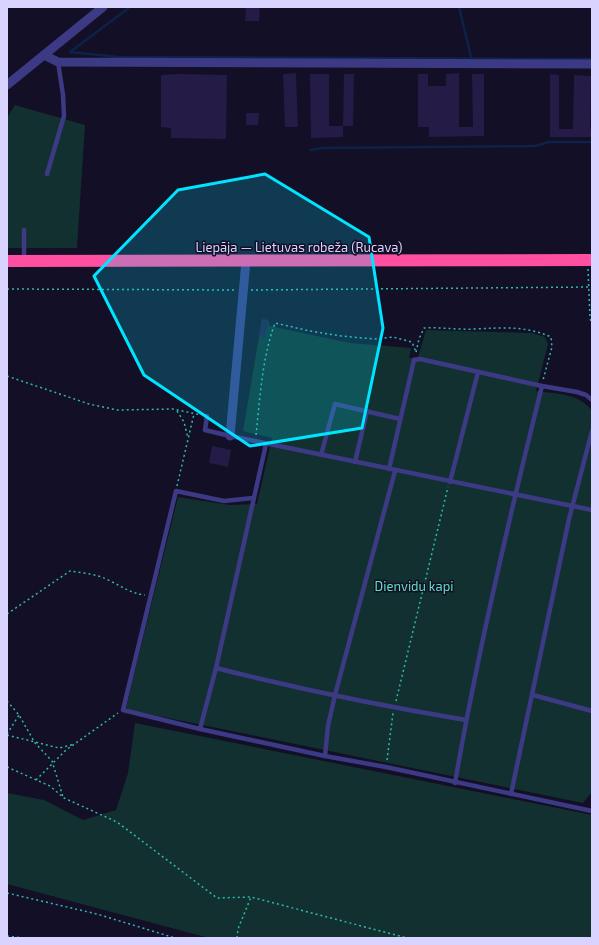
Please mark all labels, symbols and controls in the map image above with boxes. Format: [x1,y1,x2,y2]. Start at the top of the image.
street label: Liepāja — Lietuvas robeža (Rucava) [196,239,402,255]
park label: Dienvidu kapi [375,578,453,594]

